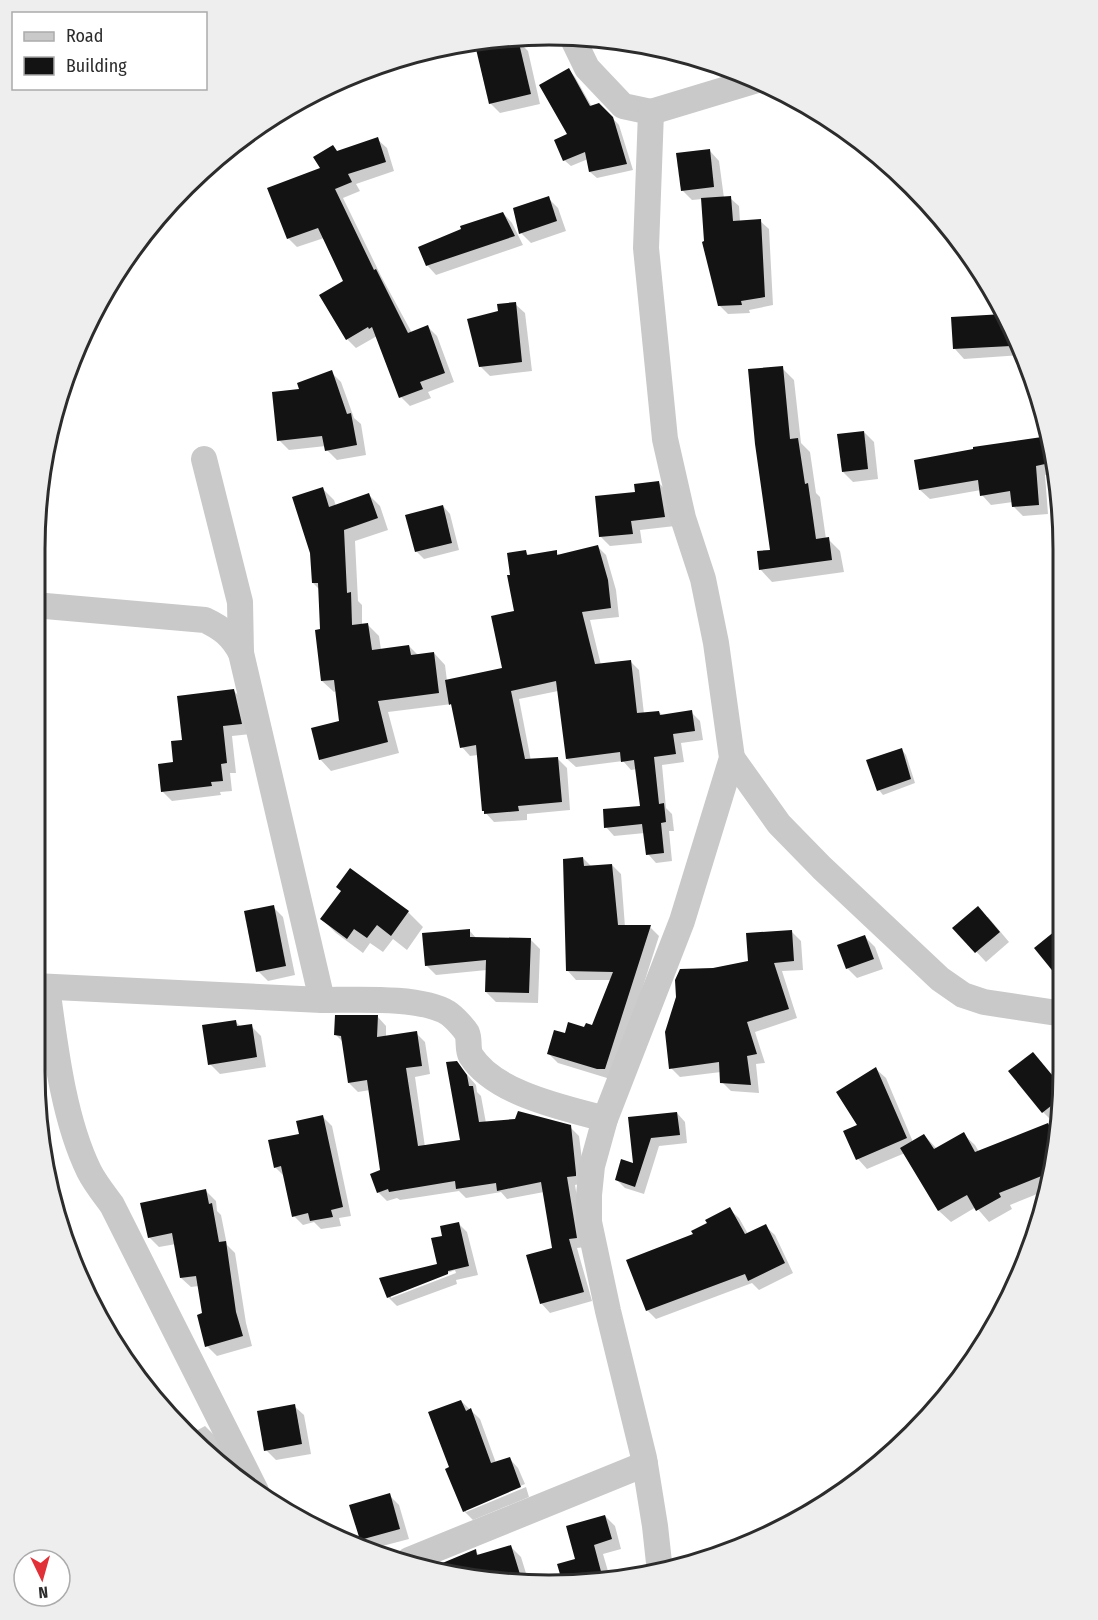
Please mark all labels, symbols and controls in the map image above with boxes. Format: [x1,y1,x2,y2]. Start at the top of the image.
legend [12,12,207,90]
text: Road [66,25,103,47]
text: Building [66,55,127,77]
north arrow [12,1548,72,1608]
text: N [38,1583,49,1602]

